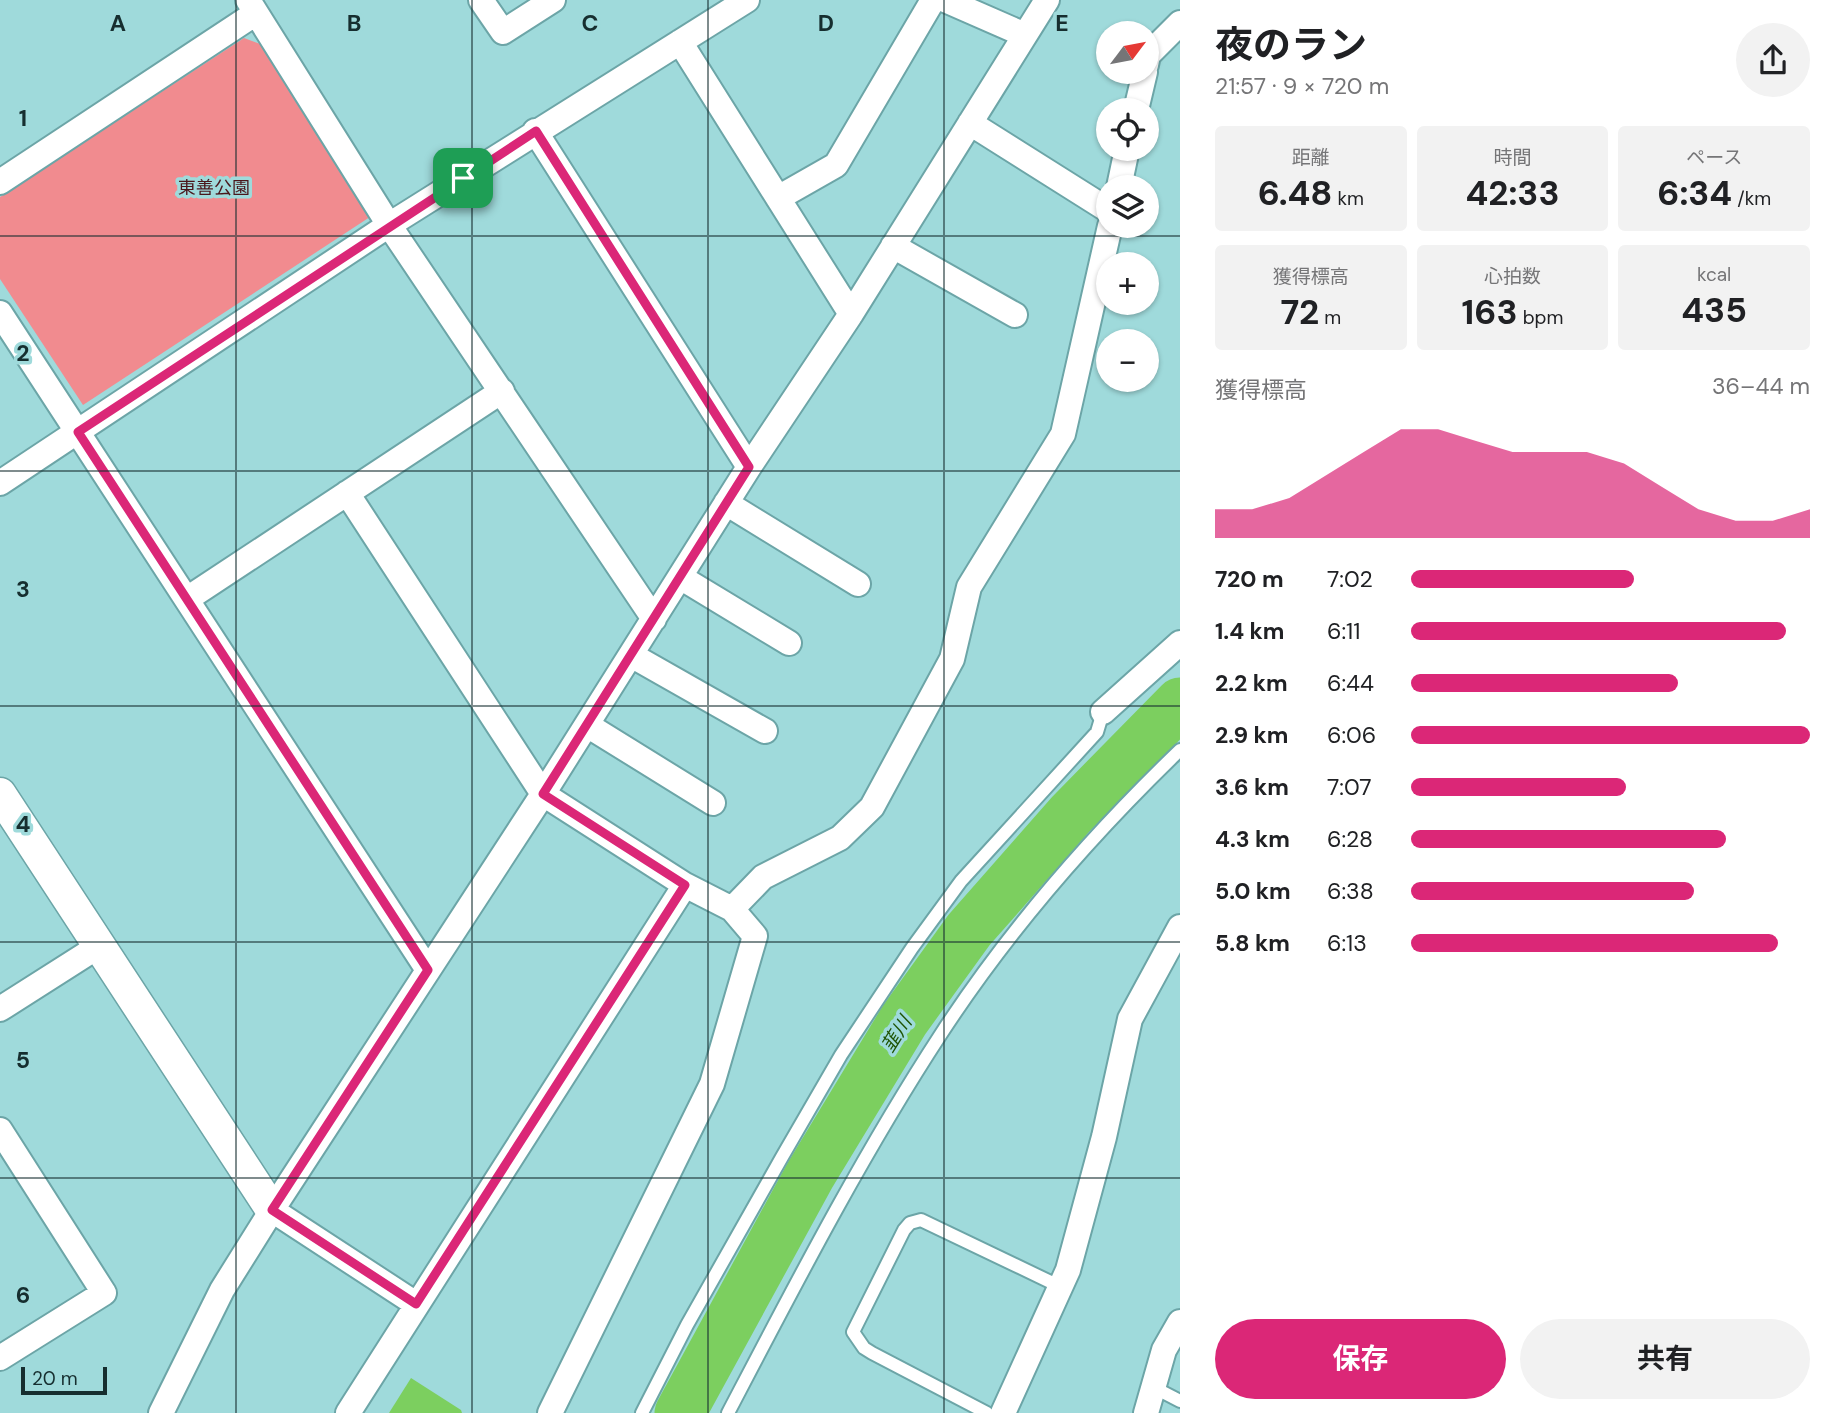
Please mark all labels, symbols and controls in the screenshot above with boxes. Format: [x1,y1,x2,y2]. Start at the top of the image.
text: A [110,8,126,38]
text: B [347,8,361,38]
text: C [582,8,598,38]
text: D [818,8,834,38]
text: E [1055,8,1069,38]
text: 夜のラン [1215,20,1367,70]
north arrow [1096,21,1158,84]
map controls [1096,21,1159,392]
button: share [1736,23,1810,97]
text: 21:57 · 9 × 720 m [1215,71,1389,101]
button: locate [1096,98,1159,161]
text: 1 [19,103,27,133]
text: 距離 [1292,145,1330,170]
text: 時間 [1493,145,1532,170]
text: ペース [1686,145,1742,170]
pin [433,148,493,208]
icon: arrive [444,159,482,197]
text: 6.48 [1258,170,1332,216]
text: 42:33 [1465,170,1560,216]
text: 6:34 [1657,170,1732,216]
button: layers [1096,175,1159,238]
park label: 東善公園 [178,176,250,200]
text: km [1332,186,1364,211]
text: /km [1732,186,1771,211]
button: + [1096,252,1159,315]
text: kcal [1697,262,1731,287]
text: 獲得標高 [1273,264,1349,289]
text: 心拍数 [1484,264,1541,289]
text: 435 [1681,287,1747,333]
text: 72 [1281,289,1319,335]
text: 163 [1462,289,1518,335]
text: m [1319,305,1341,330]
text: bpm [1518,305,1563,330]
button: − [1096,329,1159,392]
text: 2 [16,338,30,368]
text: 36–44 m [1712,371,1810,401]
text: 獲得標高 [1215,375,1307,405]
text: 720 m [1215,564,1284,594]
text: 7:02 [1327,564,1373,594]
text: 3 [16,574,30,604]
text: 1.4 km [1215,616,1284,646]
text: 6:11 [1327,616,1360,646]
text: 2.2 km [1215,668,1288,698]
text: 6:44 [1327,668,1374,698]
text: 2.9 km [1215,720,1288,750]
text: 6:06 [1327,720,1376,750]
text: 3.6 km [1215,772,1289,802]
text: 7:07 [1327,772,1372,802]
text: 4 [16,809,31,839]
text: 4.3 km [1215,824,1290,854]
text: 6:28 [1327,824,1373,854]
text: 5.0 km [1215,876,1291,906]
text: 6:38 [1327,876,1374,906]
text: 5.8 km [1215,928,1290,958]
text: 6:13 [1327,928,1367,958]
water label: 韮川 [876,1010,918,1057]
text: 5 [16,1045,30,1075]
text: 6 [16,1280,30,1310]
button: 保存 [1215,1319,1506,1399]
button: 共有 [1520,1319,1810,1399]
scale bar [21,1364,107,1396]
text: 20 m [32,1366,78,1391]

